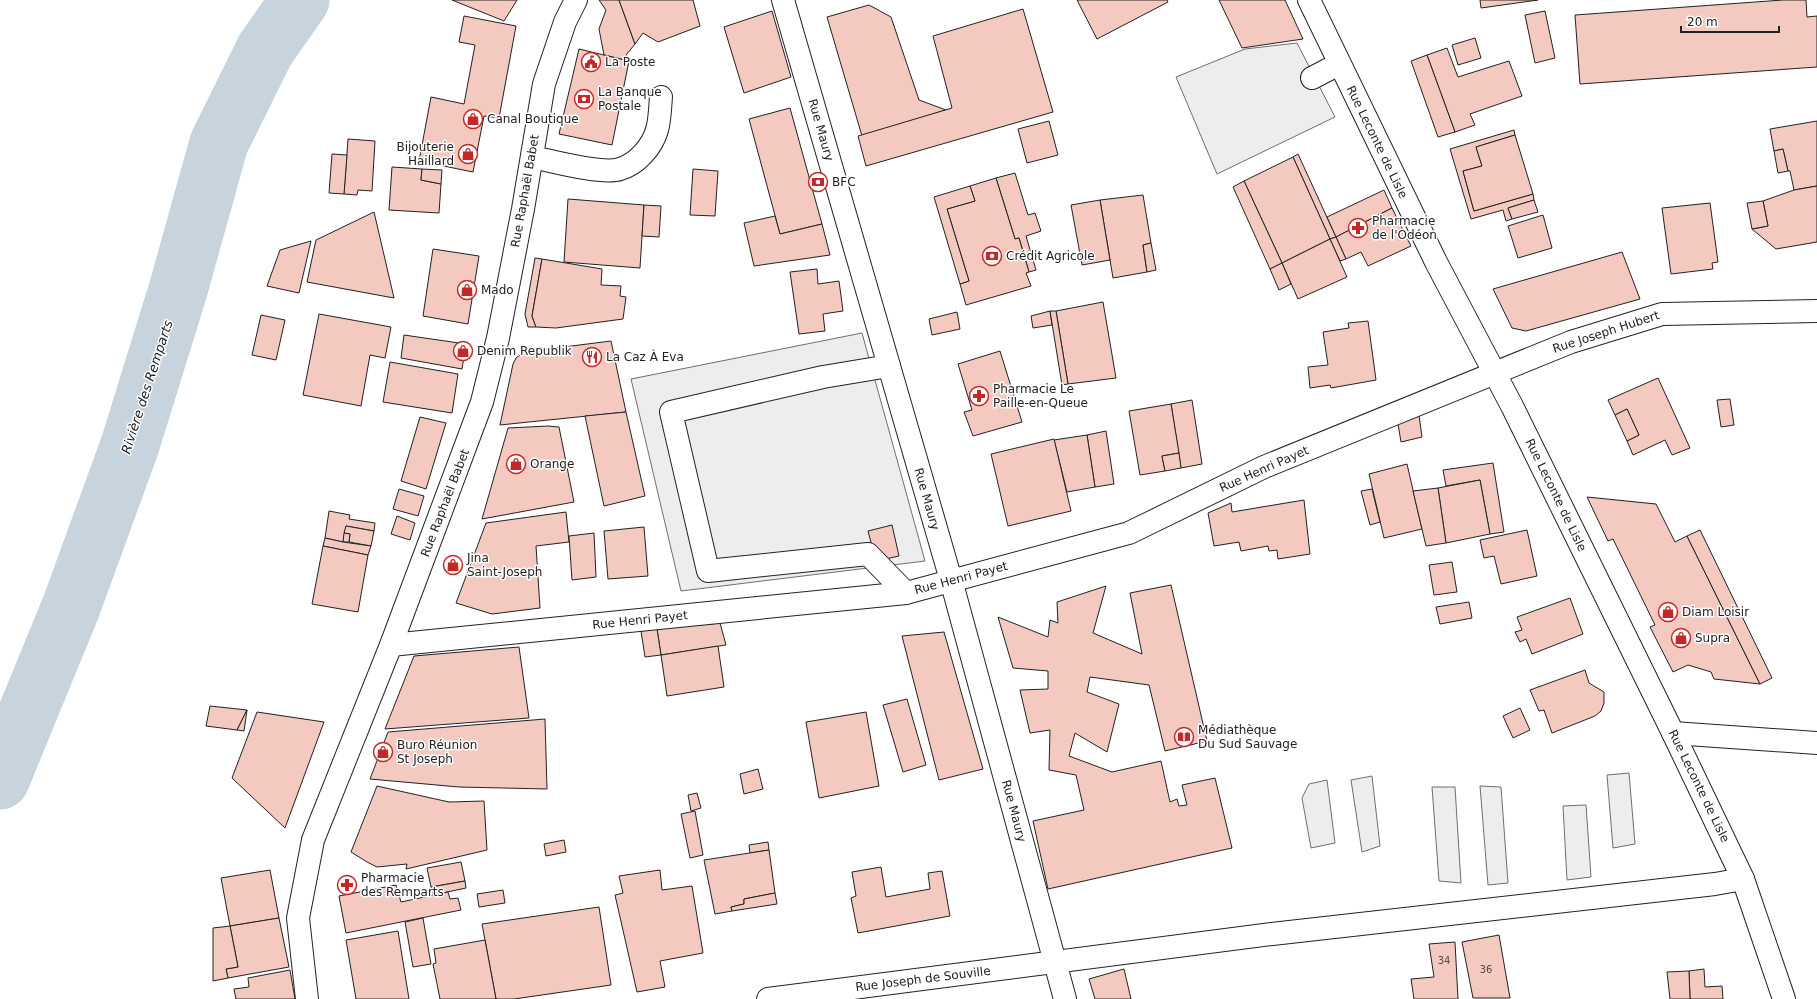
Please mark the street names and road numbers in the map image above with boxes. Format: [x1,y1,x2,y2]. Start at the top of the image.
street label: Rue Leconte de Lisle [1344,83,1410,201]
street label: Rue Maury [805,97,837,163]
street label: Rue Raphaël Babet [508,133,542,249]
street label: Rue Joseph Hubert [1551,308,1661,356]
street label: Rue Leconte de Lisle [1523,436,1589,554]
street label: Rue Henri Payet [1217,443,1311,495]
street label: Rue Raphaël Babet [418,447,472,559]
street label: Rue Maury [911,466,943,532]
street label: Rue Henri Payet [913,559,1009,597]
street label: Rue Henri Payet [592,608,689,632]
street label: Rue Leconte de Lisle [1666,727,1732,845]
street label: Rue Maury [999,778,1029,844]
street label: Rue Joseph de Souville [855,964,991,994]

